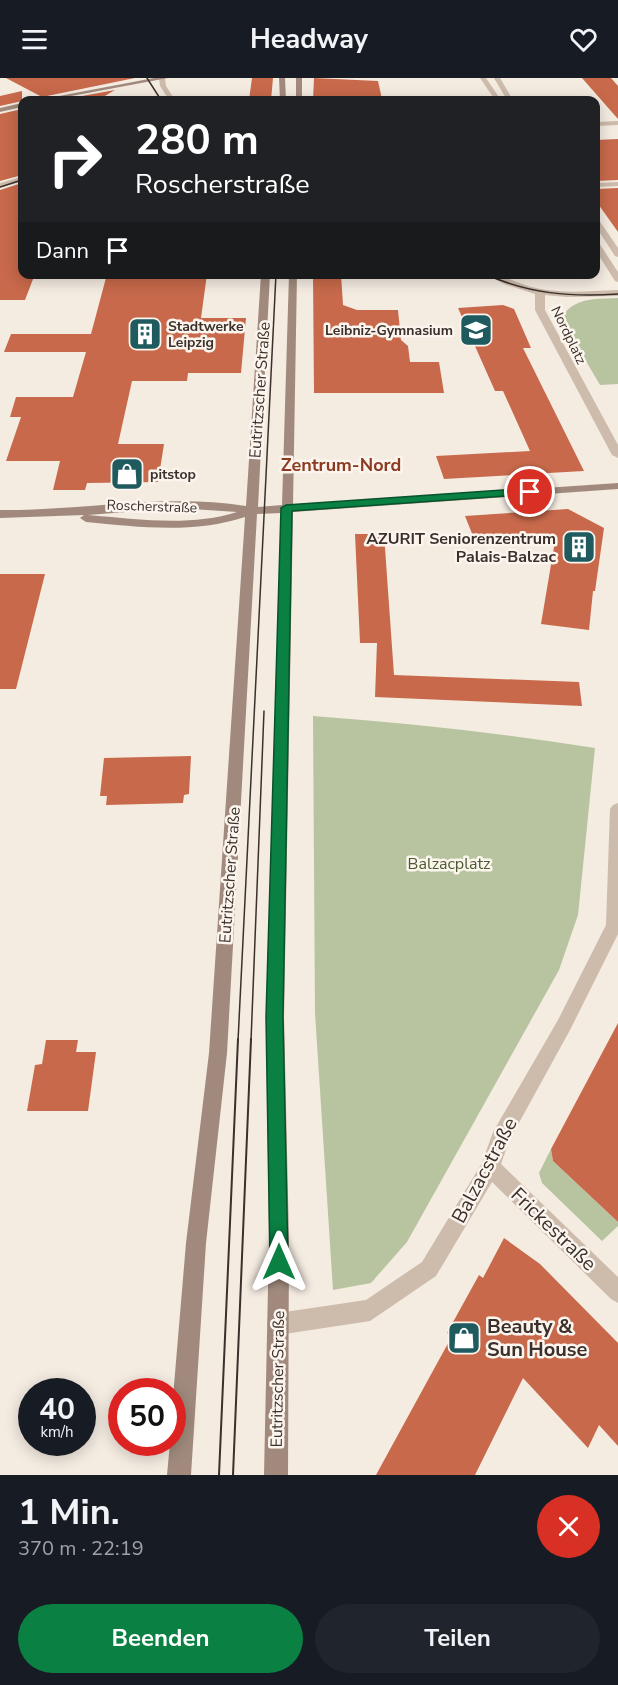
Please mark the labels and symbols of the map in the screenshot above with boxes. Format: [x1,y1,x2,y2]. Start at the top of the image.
street label: Nordplatz [546,303,591,368]
school or university icon: Leibniz-Gymnasium [458,312,494,348]
building icon: Stadtwerke Leipzig [127,316,163,352]
place label: Stadtwerke Leipzig [168,317,244,352]
street label: Eutritzscher Straße [244,321,276,459]
place label: Leibniz-Gymnasium [325,321,453,340]
district label: Zentrum-Nord [281,453,401,477]
shop icon: pitstop [109,456,145,492]
place label: pitstop [150,465,196,484]
pin [504,466,555,517]
street label: Roscherstraße [106,495,198,518]
place label: AZURIT Seniorenzentrum Palais-Balzac [366,528,556,568]
building icon: AZURIT Seniorenzentrum Palais-Balzac [561,529,597,565]
street label: Eutritzscher Straße [214,806,246,944]
park label: Balzacplatz [408,853,490,875]
street label: Balzacstraße [445,1113,524,1228]
street label: Frickestraße [505,1182,602,1277]
position arrow [247,1230,311,1294]
street label: Eutritzscher Straße [266,1310,290,1448]
place label: Beauty & Sun House [487,1313,588,1363]
shop icon: Beauty & Sun House [446,1320,482,1356]
speed limit sign: 50 [108,1378,186,1456]

